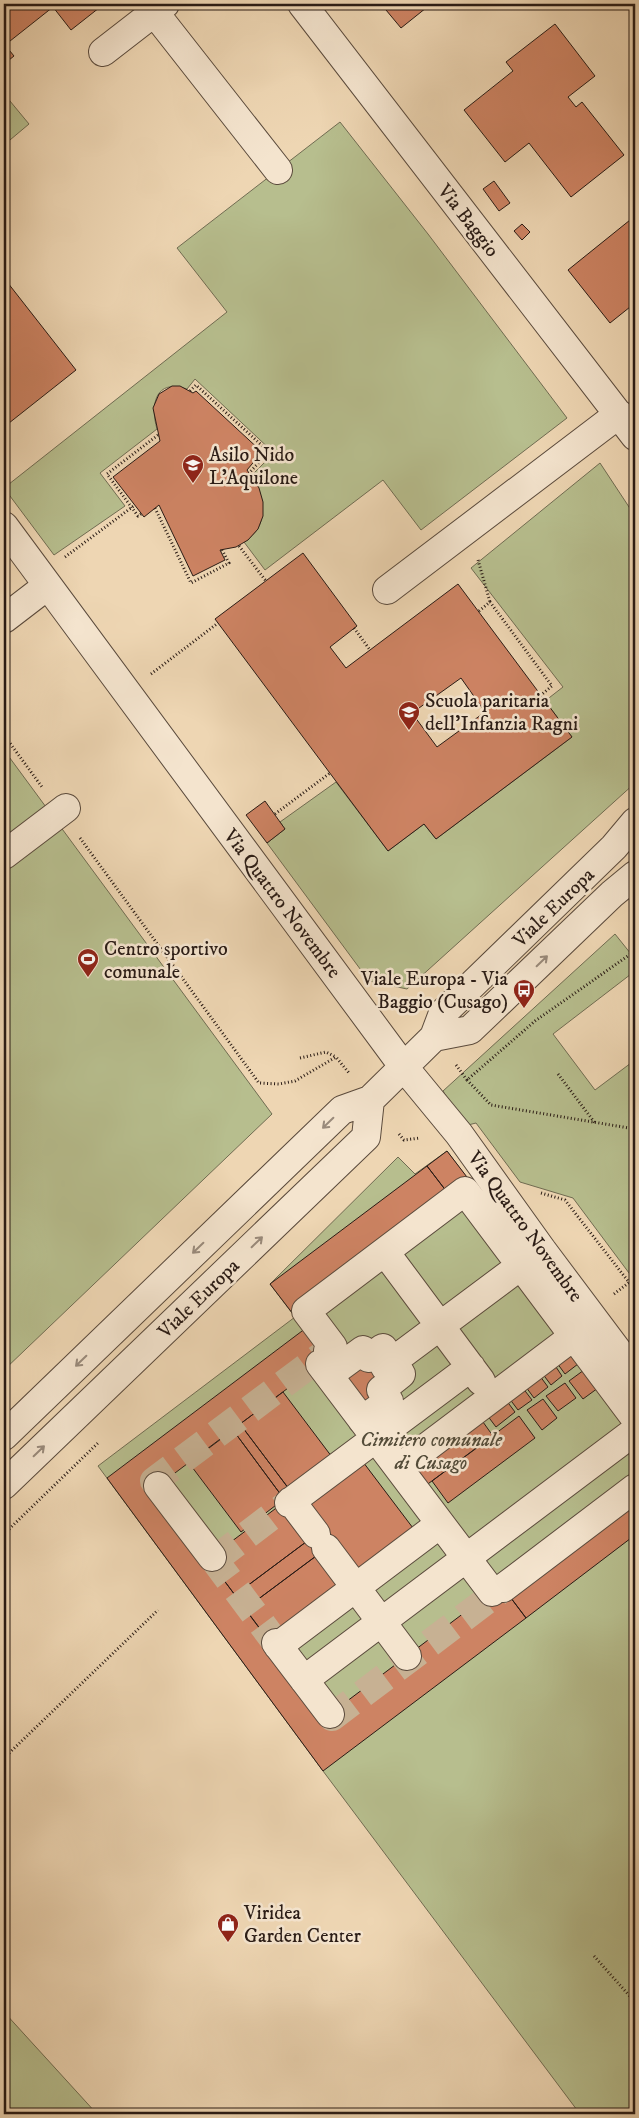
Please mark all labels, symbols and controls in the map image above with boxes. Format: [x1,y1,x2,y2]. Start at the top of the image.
street label: Via Baggio [431,179,504,262]
place label: Asilo Nido L'Aquilone [209,443,298,491]
school or university icon: Asilo Nido L'Aquilone [181,453,205,484]
place label: Scuola paritaria dell'Infanzia Ragni [425,689,578,737]
school or university icon: Scuola paritaria dell'Infanzia Ragni [397,700,421,731]
street label: Via Quattro Novembre [217,824,346,983]
street label: Viale Europa [507,863,601,954]
place label: Centro sportivo comunale [104,937,228,985]
sports icon: Centro sportivo comunale [76,947,100,978]
one-way arrow [536,955,548,967]
place label: Viale Europa - Via Baggio (Cusago) [360,967,508,1015]
bus stop icon: Viale Europa - Via Baggio (Cusago) [512,978,536,1009]
one-way arrow [322,1117,334,1129]
street label: Via Quattro Novembre [461,1146,588,1307]
one-way arrow [251,1235,263,1248]
one-way arrow [192,1242,205,1254]
street label: Viale Europa [152,1254,246,1345]
one-way arrow [75,1355,88,1367]
park label: Cimitero comunale di Cusago [360,1428,503,1476]
one-way arrow [33,1445,45,1457]
place label: Viridea Garden Center [243,1901,361,1949]
shop icon: Viridea Garden Center [216,1912,240,1943]

